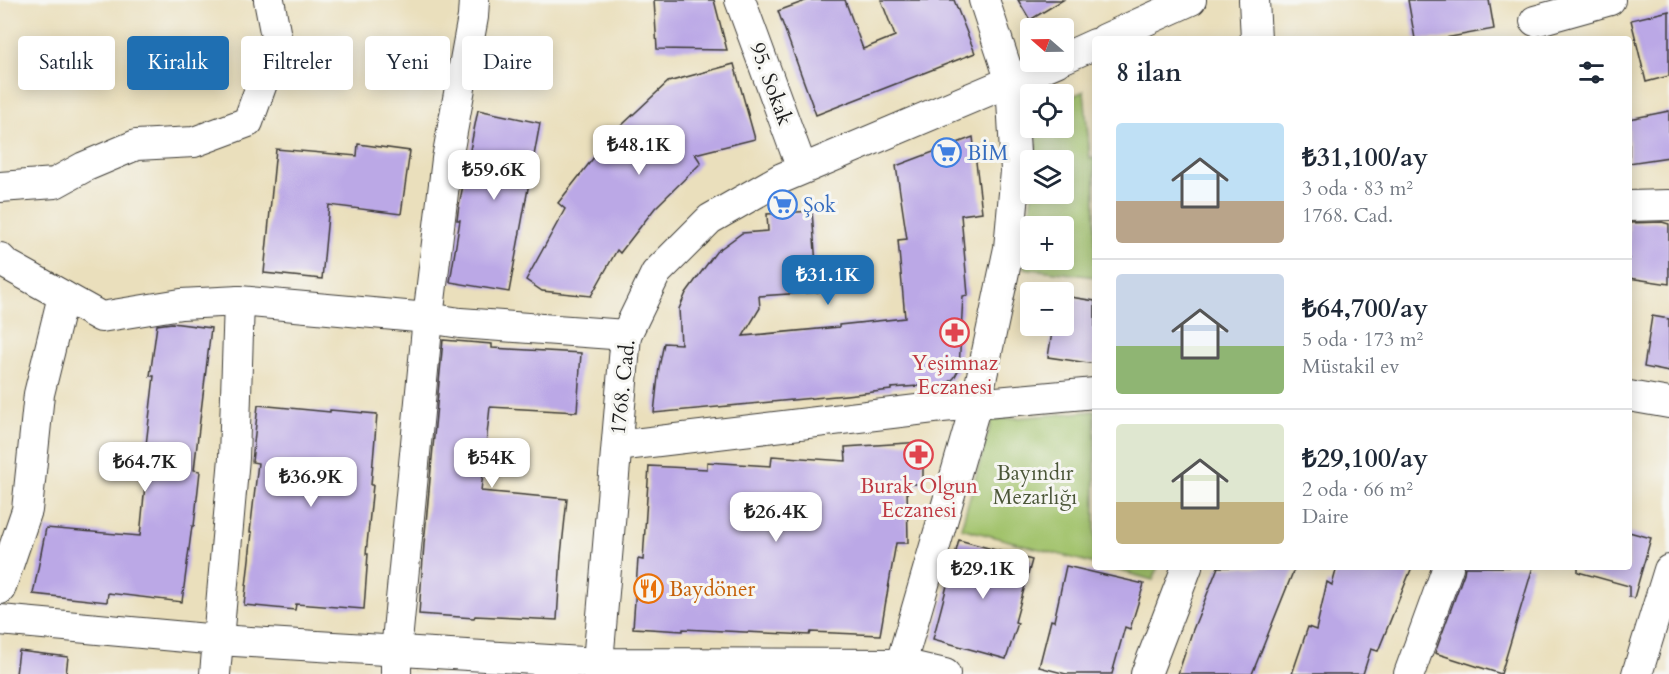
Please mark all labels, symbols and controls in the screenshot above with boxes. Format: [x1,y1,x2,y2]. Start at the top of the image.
north arrow [1020,18,1074,72]
map controls [1020,18,1074,336]
chip: Satılık [18,36,115,90]
chip: Kiralık [127,36,229,90]
chip: Filtreler [241,36,353,90]
chip: Yeni [365,36,450,90]
chip: Daire [462,36,553,90]
street label: 95. Sokak [743,39,800,130]
text: 8 ilan [1116,55,1182,90]
icon: filters [1575,56,1608,89]
button: locate [1020,84,1074,138]
pin: ₺48.1K [590,125,688,176]
text: ₺48.1K [607,131,671,158]
supermarket icon: BİM [930,137,962,169]
place label: BİM [967,139,1008,168]
text: ₺31,100/ay [1302,140,1428,175]
icon: home [1164,147,1236,219]
pin: ₺59.6K [445,150,543,201]
button: layers [1020,150,1074,204]
text: ₺59.6K [462,156,526,183]
text: 3 oda · 83 m² [1302,175,1413,202]
supermarket icon: Şok [766,189,798,221]
place label: Şok [803,191,837,220]
text: 1768. Cad. [1302,202,1393,229]
button: + [1020,216,1074,270]
pin: ₺31.1K [779,255,877,306]
text: ₺31.1K [796,261,860,288]
button: − [1020,282,1074,336]
text: ₺64,700/ay [1302,291,1428,326]
icon: home [1164,298,1236,370]
pharmacy icon: Yeşimnaz Eczanesi [939,316,971,348]
text: 5 oda · 173 m² [1302,326,1423,353]
street label: 1768. Cad. [604,338,642,436]
place label: Yeşimnaz Eczanesi [912,349,999,402]
text: Müstakil ev [1302,353,1399,380]
pin: ₺54K [456,438,528,489]
pharmacy icon: Burak Olgun Eczanesi [903,439,935,471]
text: ₺29,100/ay [1302,441,1428,476]
pin: ₺64.7K [96,442,194,493]
text: ₺54K [468,444,516,471]
text: ₺64.7K [113,448,177,475]
icon: home [1164,448,1236,520]
pin: ₺36.9K [262,457,360,508]
park label: Bayındır Mezarlığı [993,459,1077,512]
text: ₺36.9K [279,463,343,490]
place label: Burak Olgun Eczanesi [860,472,978,525]
text: 2 oda · 66 m² [1302,476,1413,503]
pin: ₺26.4K [727,492,825,543]
text: ₺26.4K [744,498,808,525]
text: Daire [1302,503,1349,530]
pin: ₺29.1K [934,549,1032,600]
text: ₺29.1K [951,555,1015,582]
restaurant icon: Baydöner [632,573,664,605]
place label: Baydöner [669,575,755,604]

